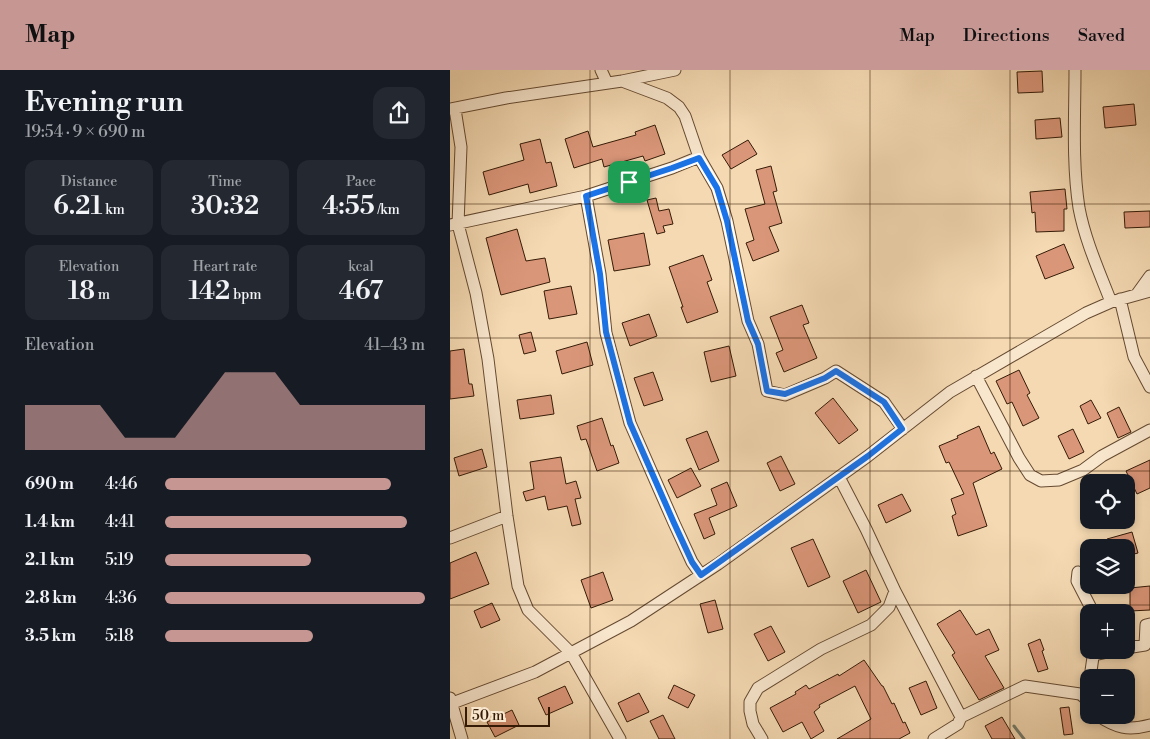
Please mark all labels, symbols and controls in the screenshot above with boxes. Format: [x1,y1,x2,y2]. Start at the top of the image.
text: Map [25,20,75,50]
text: Map [899,24,935,47]
text: Directions [963,24,1050,47]
text: Saved [1078,24,1125,47]
text: Evening run [25,85,184,120]
button: share [373,87,425,139]
text: 19:54 · 9 × 690 m [25,122,145,142]
pin [608,161,650,203]
icon: arrive [615,168,643,196]
text: Distance [61,173,117,191]
text: Time [208,173,242,191]
text: Pace [346,173,376,191]
text: 6.21 [53,191,102,222]
text: 30:32 [191,191,259,222]
text: 4:55 [322,191,375,222]
text: km [102,201,125,219]
text: /km [375,201,400,219]
text: Elevation [59,258,119,276]
text: Heart rate [193,258,257,276]
text: kcal [348,258,374,276]
text: 18 [68,276,95,307]
text: 142 [188,276,230,307]
text: 467 [339,276,383,307]
text: m [95,286,110,304]
text: bpm [230,286,262,304]
text: Elevation [25,335,94,355]
text: 41–43 m [364,335,425,355]
text: 690 m [25,474,74,494]
text: 4:46 [105,474,137,494]
map controls [1080,474,1135,724]
button: locate [1080,474,1135,529]
text: 1.4 km [25,512,75,532]
text: 4:41 [105,512,135,532]
button: layers [1080,539,1135,594]
text: 2.1 km [25,550,74,570]
text: 5:19 [105,550,133,570]
text: 2.8 km [25,588,77,608]
text: 4:36 [105,588,137,608]
button: + [1080,604,1135,659]
text: 3.5 km [25,626,76,646]
text: 5:18 [105,626,134,646]
button: − [1080,669,1135,724]
scale bar [465,704,550,727]
text: 50 m [472,707,504,725]

